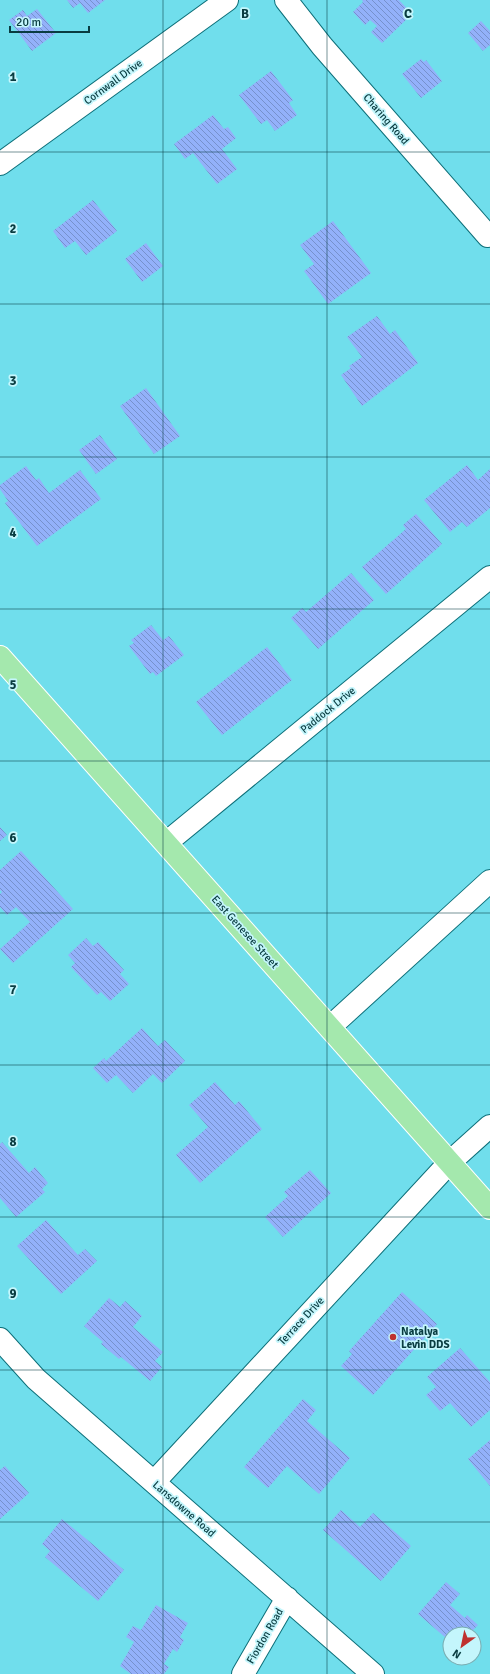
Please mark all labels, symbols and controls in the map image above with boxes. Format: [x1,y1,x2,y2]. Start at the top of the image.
text: B [241,6,249,22]
text: C [404,6,412,22]
scale bar [10,8,89,34]
text: 20 m [16,15,41,30]
street label: Cornwall Drive [81,56,145,108]
text: 1 [9,69,17,85]
street label: Charing Road [360,91,412,147]
text: 2 [9,221,17,237]
text: 3 [9,373,17,389]
text: 4 [9,525,17,541]
text: 5 [9,677,17,693]
street label: Paddock Drive [298,684,358,736]
text: 6 [9,830,17,846]
street label: East Genesee Street [209,893,281,971]
text: 7 [9,982,17,998]
text: 8 [9,1134,17,1150]
text: 9 [9,1286,17,1302]
street label: Terrace Drive [275,1294,327,1348]
place label: Natalya Levin DDS [401,1325,450,1351]
marker: Natalya Levin DDS [388,1332,398,1342]
street label: Lansdowne Road [150,1478,218,1540]
street label: Fiordon Road [244,1606,286,1666]
north arrow [442,1626,482,1666]
text: N [450,1646,464,1662]

